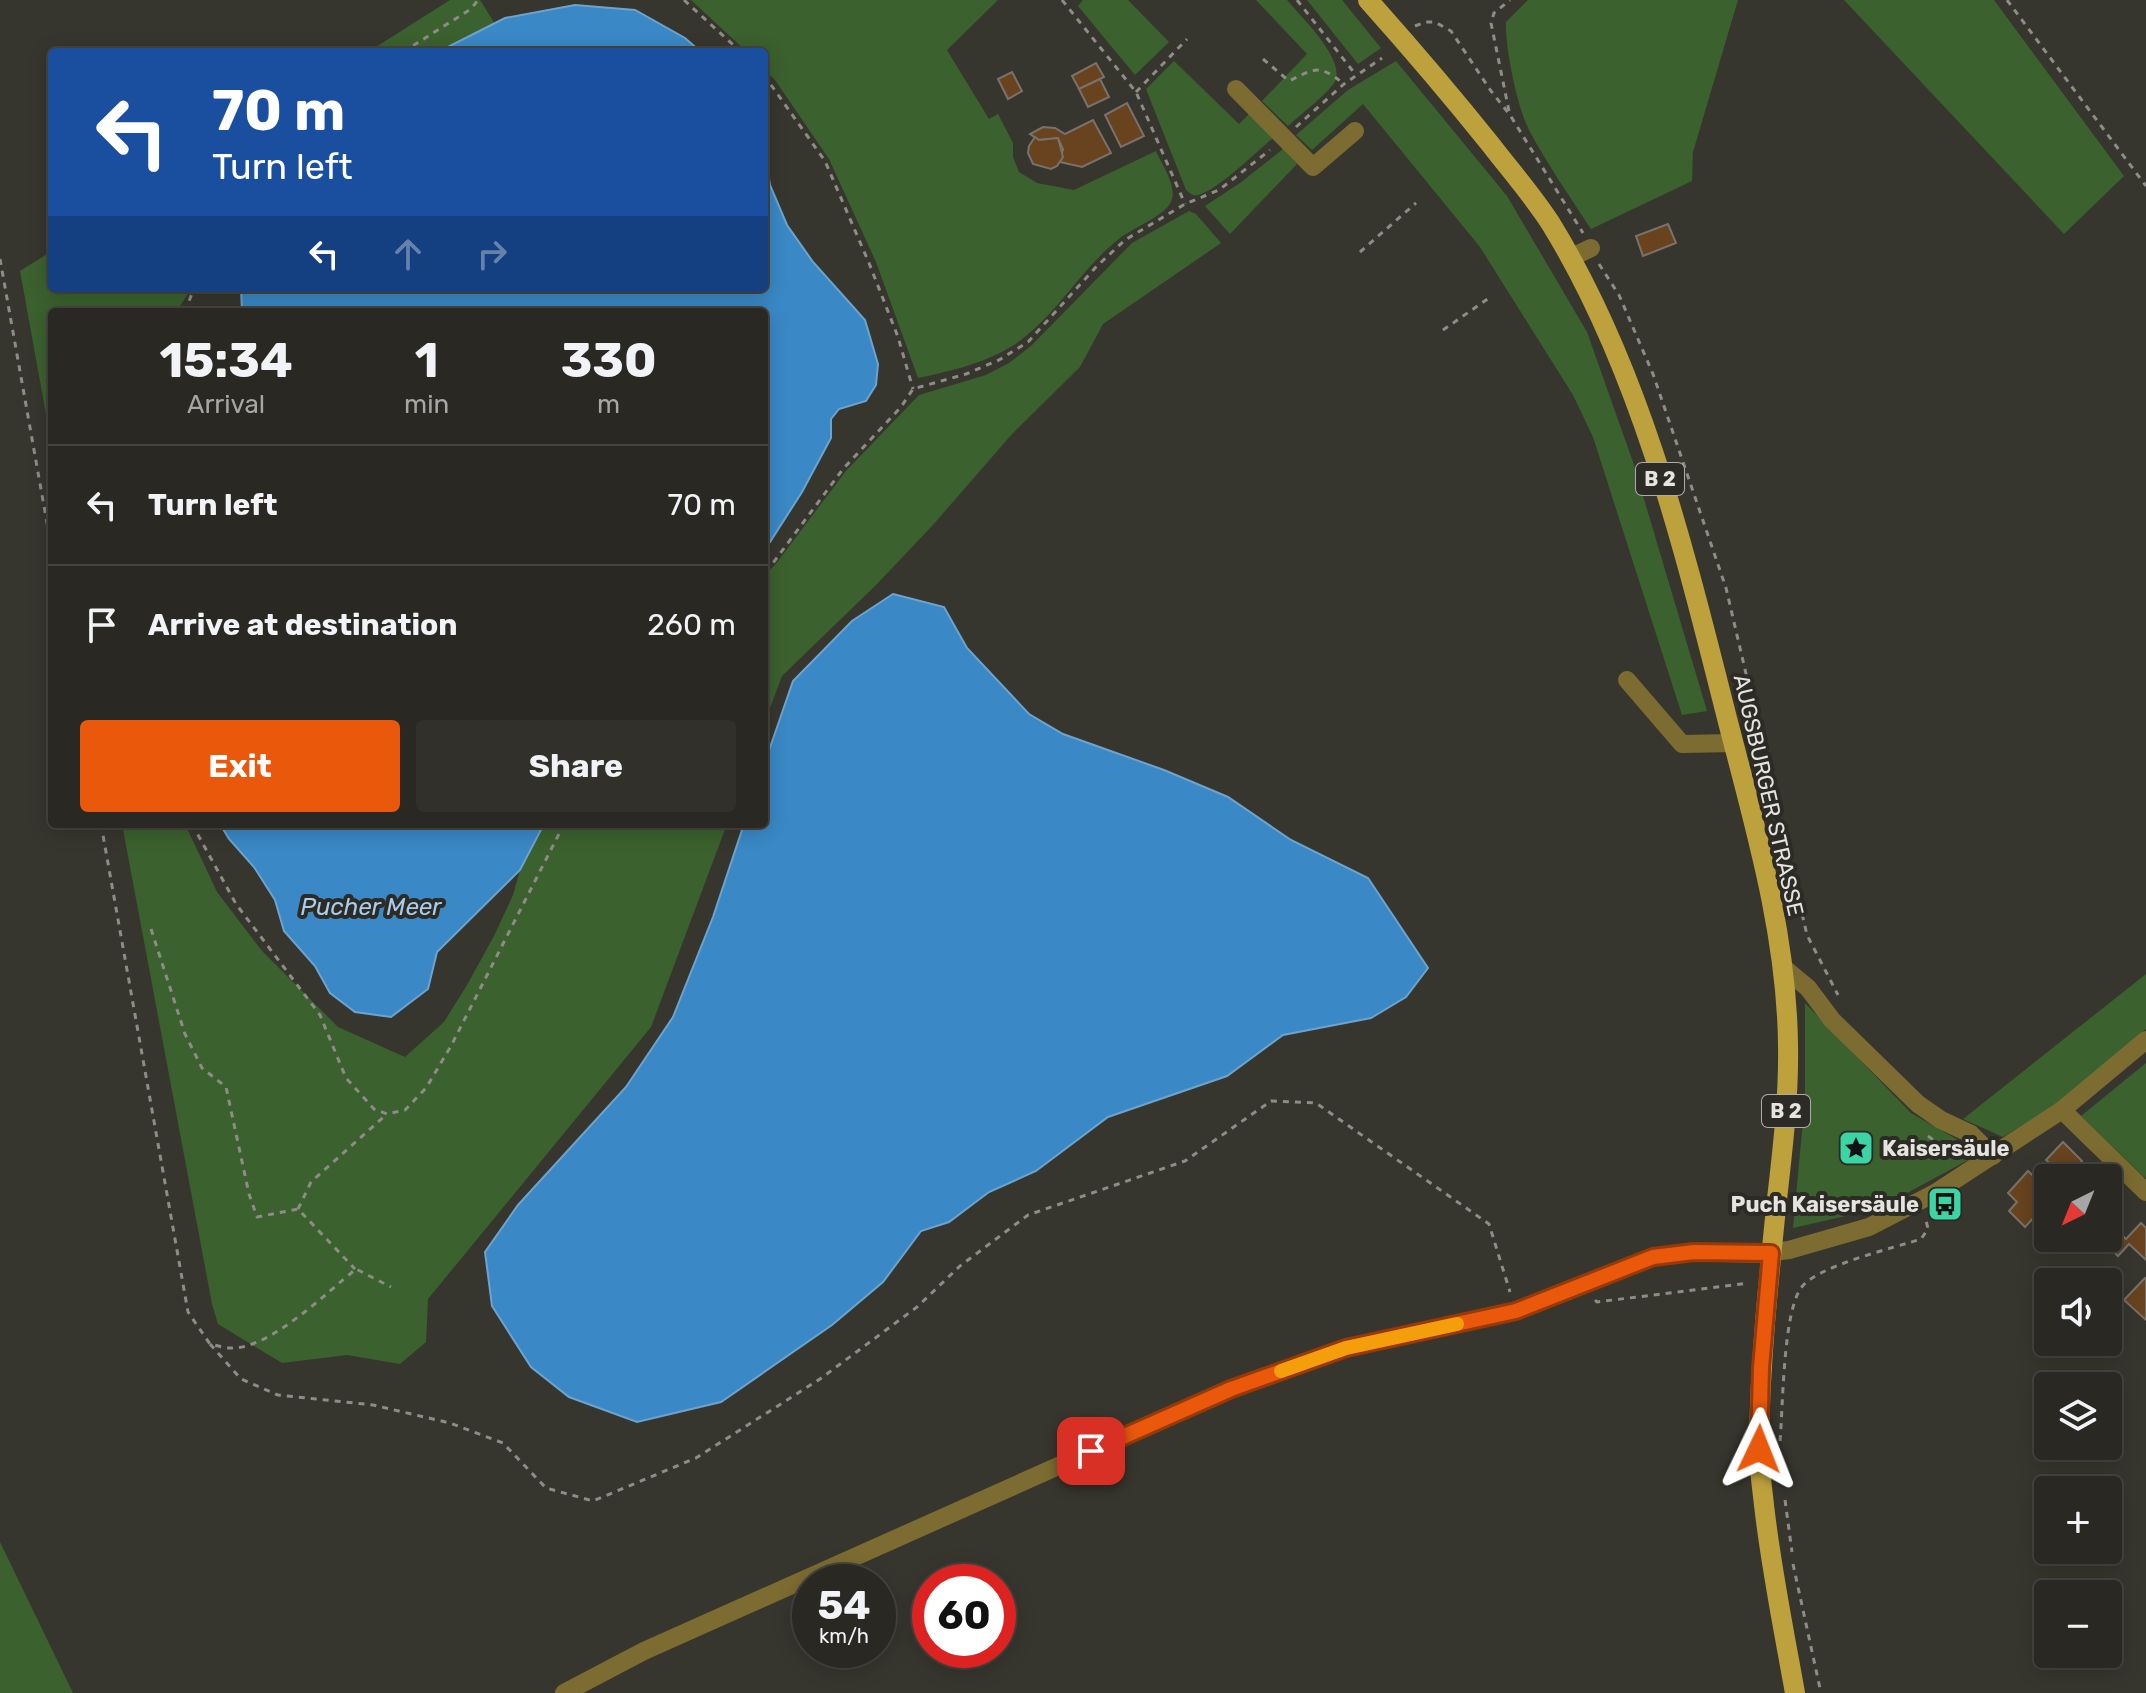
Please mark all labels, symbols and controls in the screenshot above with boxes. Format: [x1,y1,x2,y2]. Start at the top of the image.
text: 70 m [212,78,345,144]
icon: left [80,80,184,184]
text: Turn left [212,145,353,188]
icon: left [302,232,346,276]
icon: ahead [386,232,430,276]
icon: right [470,232,514,276]
text: 15:34 [159,332,293,389]
text: 1 [415,332,439,389]
text: 330 [561,332,657,389]
text: Arrival [187,389,265,420]
text: min [404,389,449,420]
text: m [597,389,620,420]
road number: B 2 [1636,463,1684,495]
icon: left [80,483,124,527]
text: Turn left [148,487,278,523]
text: 70 m [668,487,736,523]
icon: arrive [80,603,124,647]
text: Arrive at destination [148,607,458,643]
text: 260 m [647,607,736,643]
street label: AUGSBURGER STRASSE [1728,672,1809,919]
button: Exit [80,720,400,812]
button: Share [416,720,736,812]
water label: Pucher Meer [301,893,442,921]
road number: B 2 [1762,1095,1810,1127]
place icon: Kaisersäule [1837,1129,1875,1167]
place label: Kaisersäule [1882,1135,2010,1162]
north arrow [2034,1164,2122,1252]
map controls [2034,1164,2122,1668]
bus stop icon: Puch Kaisersäule [1926,1185,1964,1223]
place label: Puch Kaisersäule [1731,1191,1919,1218]
button: sound [2034,1268,2122,1356]
button: layers [2034,1372,2122,1460]
position arrow [1717,1407,1801,1491]
pin [1057,1417,1125,1485]
icon: arrive [1069,1429,1113,1473]
button: + [2034,1476,2122,1564]
speed limit sign: 60 [912,1564,1016,1668]
button: − [2034,1580,2122,1668]
text: 54 [817,1582,871,1629]
text: km/h [819,1624,869,1648]

